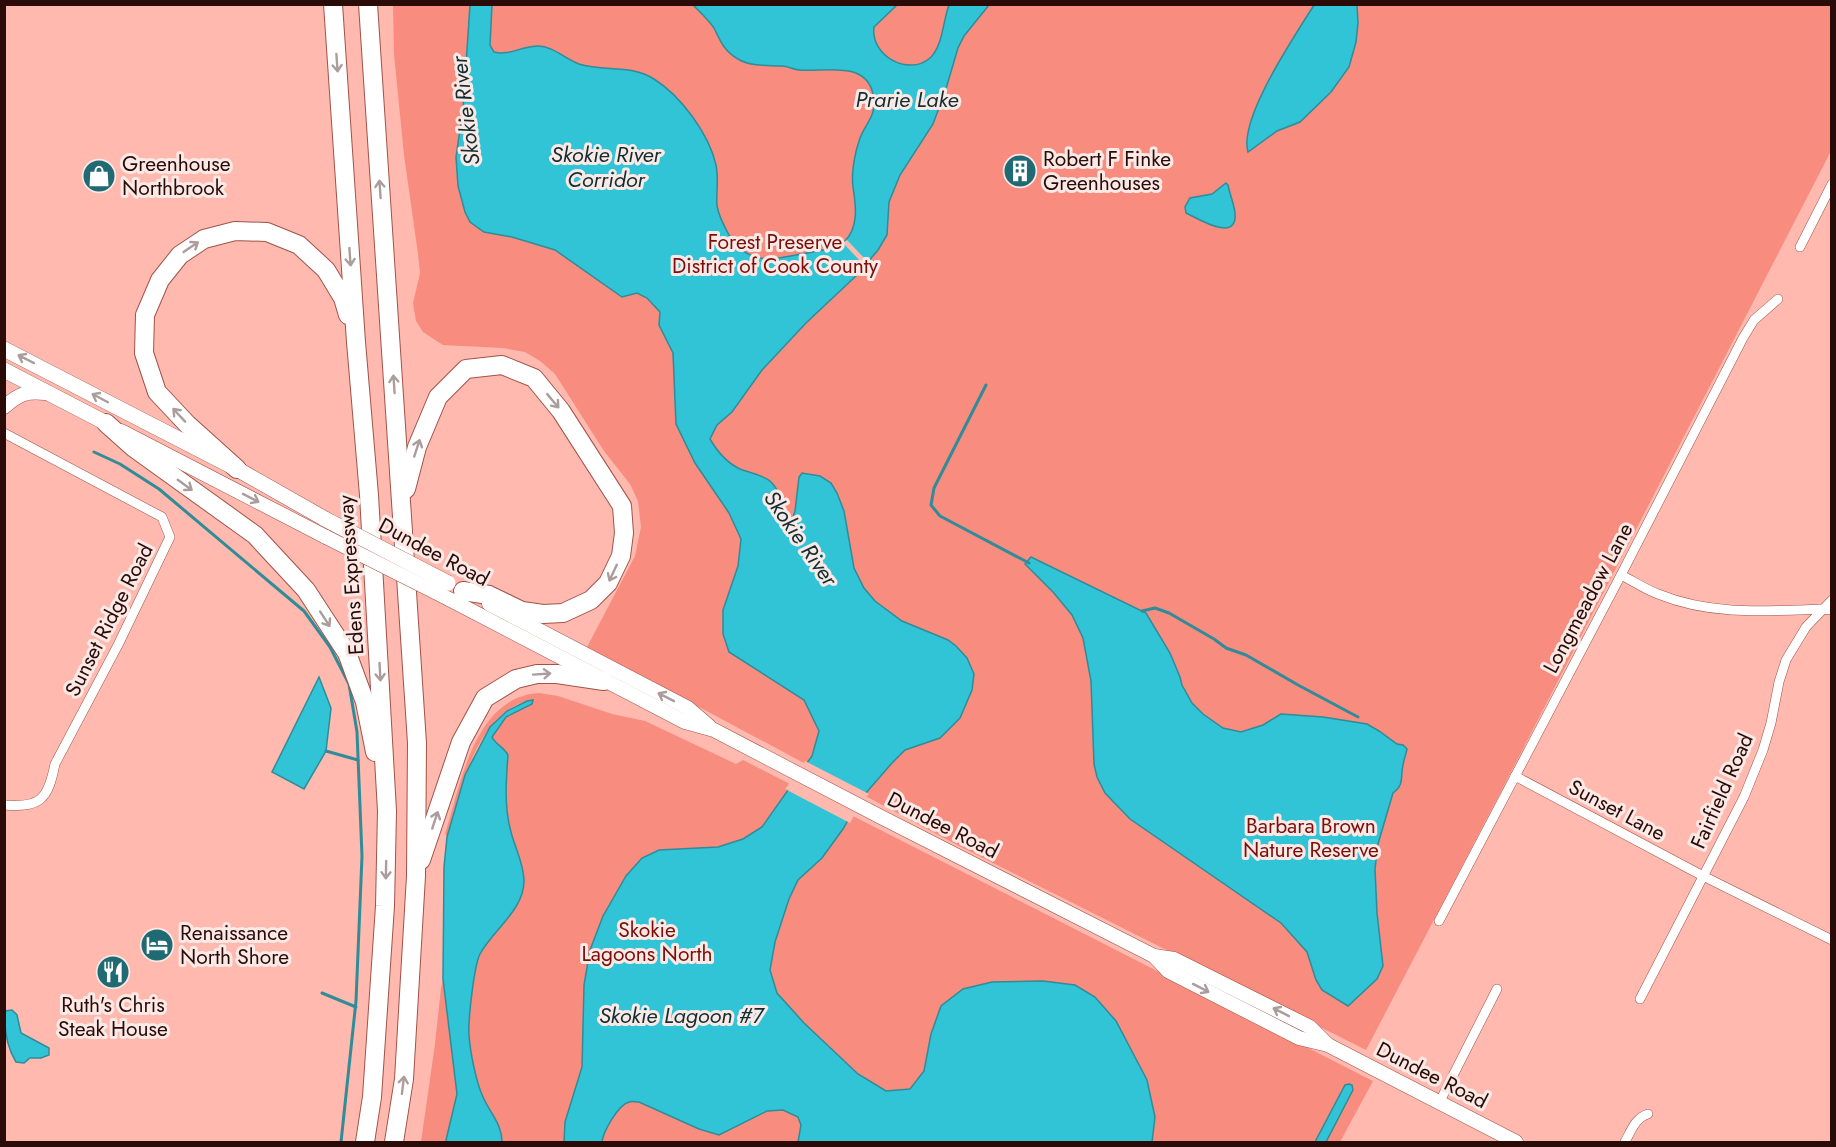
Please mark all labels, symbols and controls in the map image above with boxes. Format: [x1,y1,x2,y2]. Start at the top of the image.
one-way arrow [332,52,343,72]
water label: Skokie River [442,53,488,167]
water label: Prarie Lake [855,83,959,115]
water label: Skokie River Corridor [551,138,663,195]
place label: Robert F Finke Greenhouses [1043,144,1171,198]
place label: Greenhouse Northbrook [122,149,231,203]
building icon: Robert F Finke Greenhouses [1002,153,1038,189]
shop icon: Greenhouse Northbrook [81,158,117,194]
one-way arrow [375,180,386,200]
park label: Forest Preserve District of Cook County [672,227,879,281]
one-way arrow [183,241,199,253]
one-way arrow [345,247,356,267]
one-way arrow [18,353,36,364]
one-way arrow [388,374,399,394]
one-way arrow [91,391,109,403]
one-way arrow [546,393,560,408]
one-way arrow [172,408,186,423]
one-way arrow [412,439,423,458]
one-way arrow [177,479,193,491]
water label: Skokie River [756,484,847,594]
one-way arrow [242,493,260,504]
street label: Edens Expressway [330,493,372,656]
street label: Dundee Road [373,510,495,594]
street label: Longmeadow Lane [1536,517,1640,678]
street label: Sunset Ridge Road [58,538,160,702]
one-way arrow [606,563,618,581]
one-way arrow [319,610,331,627]
one-way arrow [374,662,385,682]
one-way arrow [531,669,551,680]
one-way arrow [658,691,676,702]
street label: Fairfield Road [1683,729,1761,853]
street label: Sunset Lane [1563,772,1671,848]
street label: Dundee Road [882,784,1004,866]
one-way arrow [430,811,441,830]
park label: Barbara Brown Nature Reserve [1243,811,1379,865]
one-way arrow [380,859,392,879]
park label: Skokie Lagoons North [581,915,713,969]
place label: Renaissance North Shore [180,918,289,972]
hotel icon: Renaissance North Shore [139,927,175,963]
restaurant icon: Ruth's Chris Steak House [95,954,131,990]
one-way arrow [1192,983,1210,995]
place label: Ruth's Chris Steak House [58,990,168,1044]
water label: Skokie Lagoon #7 [599,999,766,1031]
one-way arrow [1272,1006,1290,1017]
street label: Dundee Road [1371,1034,1493,1116]
one-way arrow [397,1075,408,1095]

